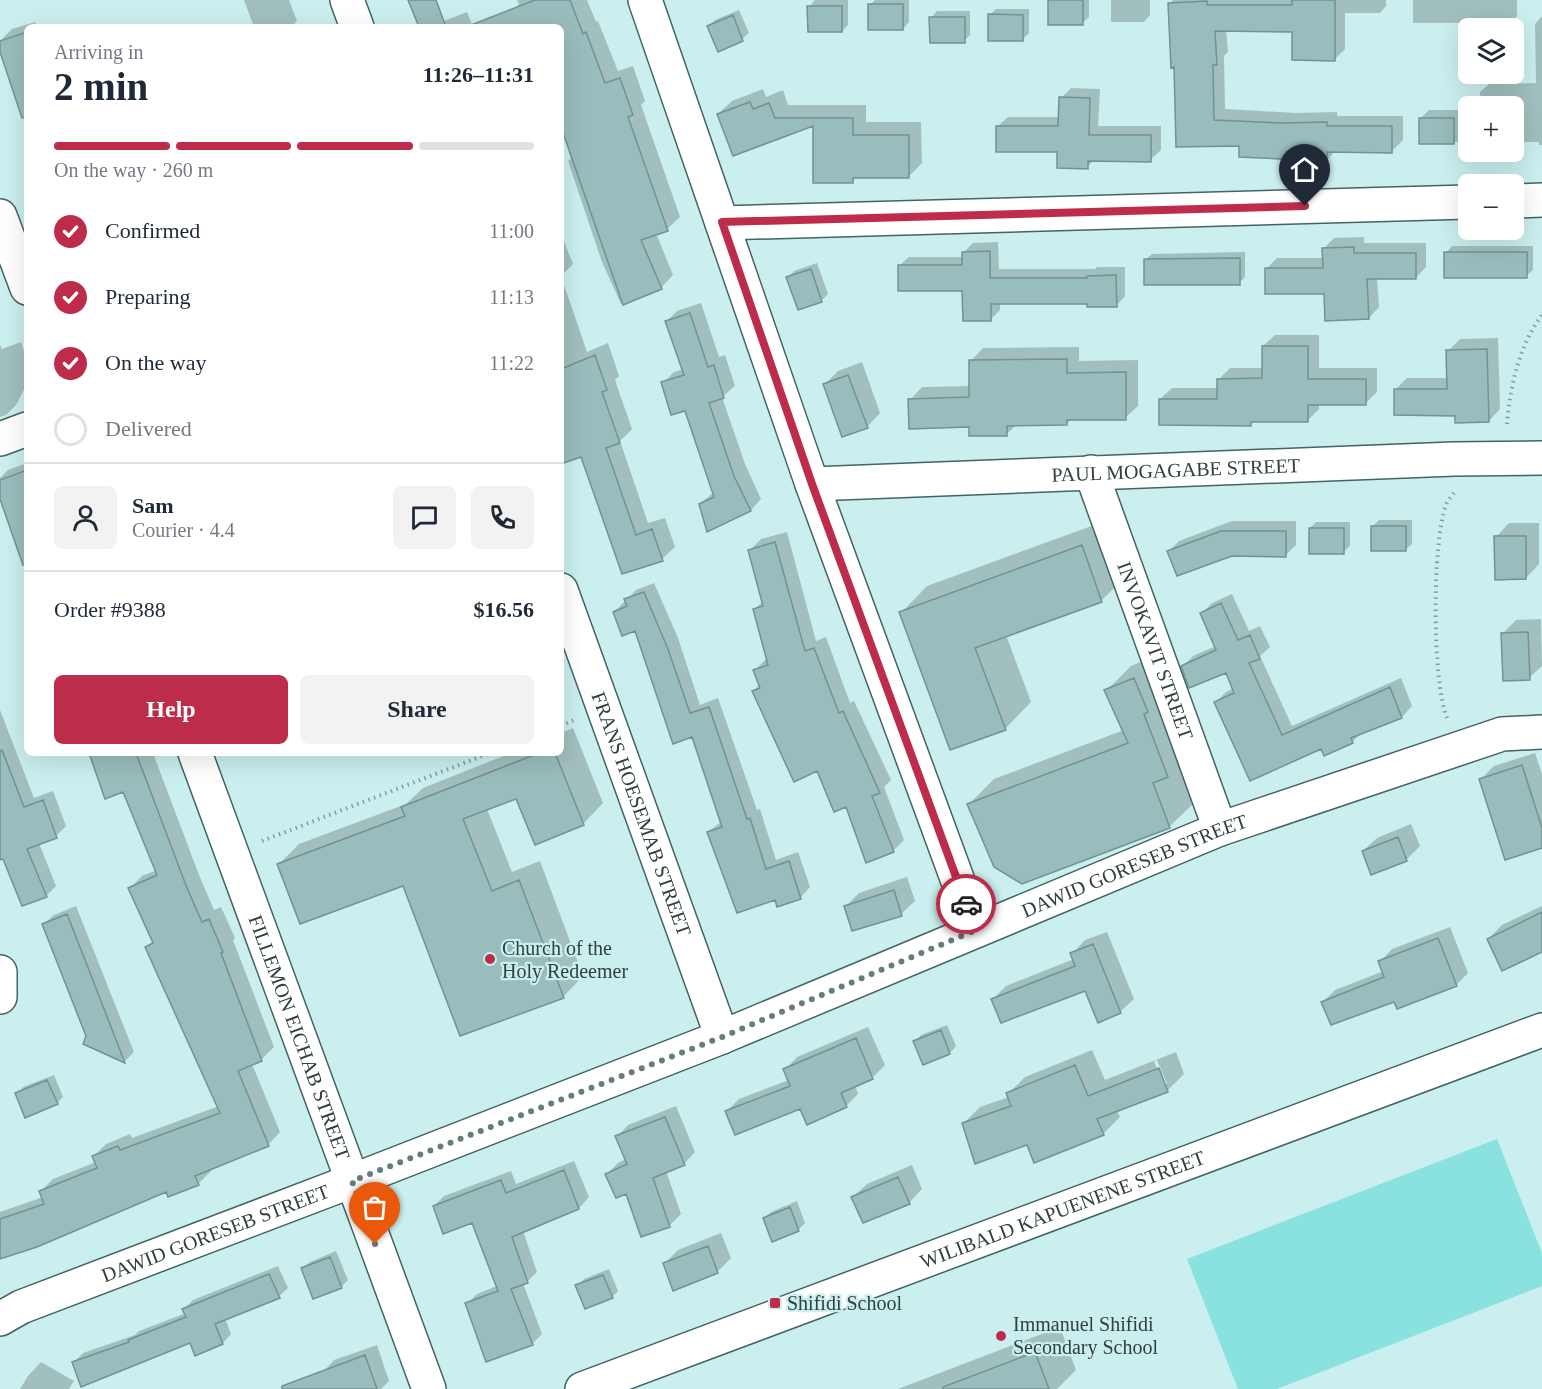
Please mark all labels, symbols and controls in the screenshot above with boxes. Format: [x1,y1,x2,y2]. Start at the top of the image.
map controls [1458,18,1524,240]
button: layers [1458,18,1524,84]
text: Arriving in [54,41,143,63]
text: 11:26–11:31 [423,62,534,87]
text: 2 min [54,65,148,108]
button: + [1458,96,1524,162]
pin [1279,144,1330,206]
icon: home [1288,153,1321,186]
text: On the way · 260 m [54,159,213,181]
button: − [1458,174,1524,240]
icon: check [54,215,87,248]
text: Confirmed [105,218,200,243]
text: 11:00 [489,220,534,242]
icon: check [54,281,87,314]
text: Preparing [105,284,191,309]
text: 11:13 [489,286,534,308]
icon: check [54,347,87,380]
text: On the way [105,350,206,375]
text: 11:22 [489,352,534,374]
text: Delivered [105,416,192,441]
street label: PAUL MOGAGABE STREET [1051,454,1300,486]
button: person [54,486,117,549]
button: chat [393,486,456,549]
button: phone [471,486,534,549]
text: Sam [132,493,174,518]
text: Courier · 4.4 [132,519,235,541]
street label: INVOKAVIT STREET [1113,559,1198,743]
text: Order #9388 [54,597,166,622]
text: $16.56 [474,597,534,622]
button: Help [54,675,288,744]
button: Share [300,675,534,744]
street label: FRANS HOESEMAB STREET [588,689,696,939]
street label: DAWID GORESEB STREET [1018,810,1250,922]
courier [936,874,996,934]
icon: car [950,888,983,921]
street label: FILLEMON EICHAB STREET [245,912,355,1163]
place label: Church of the Holy Redeemer [502,937,628,983]
marker: Church of the Holy Redeemer [483,952,497,966]
street label: WILIBALD KAPUENENE STREET [917,1146,1208,1273]
street label: DAWID GORESEB STREET [98,1180,332,1286]
pin [349,1182,400,1244]
icon: bag [358,1191,391,1224]
place label: Shifidi School [787,1292,902,1314]
marker: Shifidi School [768,1296,782,1310]
place label: Immanuel Shifidi Secondary School [1013,1313,1158,1359]
marker: Immanuel Shifidi Secondary School [994,1329,1008,1343]

